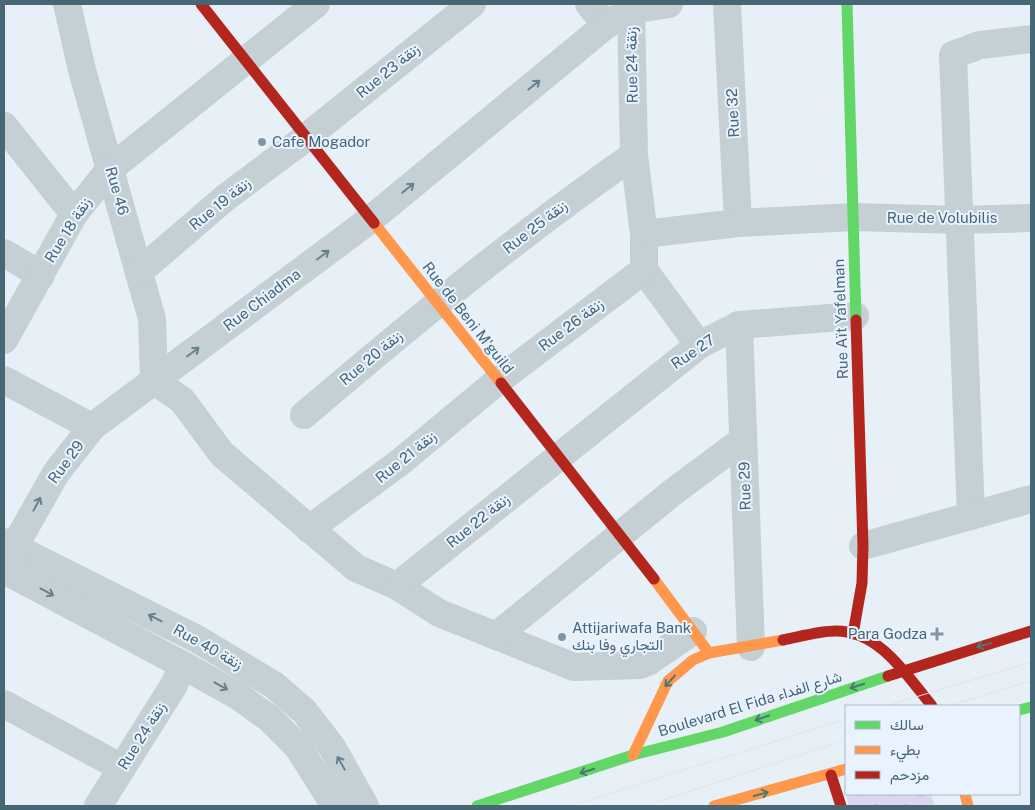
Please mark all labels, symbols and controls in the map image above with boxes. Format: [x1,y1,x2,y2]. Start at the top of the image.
street label: Rue 24 زنقة [622,27,642,103]
street label: Rue 23 زنقة [353,40,423,102]
one-way arrow [527,80,540,91]
street label: Rue 32 [723,88,742,138]
place label: Cafe Mogador [272,133,371,150]
marker: Cafe Mogador [256,136,268,148]
street label: Rue 46 [102,165,132,217]
street label: Rue 19 زنقة [186,174,254,234]
one-way arrow [402,183,415,194]
street label: Rue 18 زنقة [41,194,95,266]
street label: Rue 25 زنقة [499,196,571,258]
street label: Rue de Volubilis [887,209,997,226]
one-way arrow [316,249,329,260]
street label: Rue de Beni M'guild [419,258,517,377]
street label: Rue Aït Yafelman [830,259,851,379]
street label: Rue Chiadma [220,265,304,334]
street label: Rue 26 زنقة [535,295,607,355]
street label: Rue 20 زنقة [336,327,406,389]
street label: Rue 27 [668,331,718,372]
one-way arrow [186,346,199,357]
street label: Rue 21 زنقة [372,427,440,487]
street label: Rue 29 [44,437,87,487]
street label: Rue 29 [735,461,754,511]
street label: Rue 22 زنقة [443,490,513,552]
one-way arrow [32,497,42,512]
one-way arrow [40,587,55,597]
one-way arrow [148,613,163,622]
place label: Attijariwafa Bank التجاري وفا بنك [572,619,691,658]
street label: Rue 40 زنقة [170,621,246,673]
place label: Para Godza [848,625,927,642]
marker: Para Godza [931,628,943,640]
marker: Attijariwafa Bank التجاري وفا بنك [556,631,568,643]
one-way arrow [977,640,993,650]
street label: Boulevard El Fida شارع الفداء [656,667,845,742]
one-way arrow [665,675,676,688]
one-way arrow [213,682,228,691]
one-way arrow [850,682,866,692]
street label: Rue 24 زنقة [114,699,170,773]
legend [845,705,1020,795]
one-way arrow [755,714,770,723]
text: سالك [890,716,924,733]
text: بطيء [890,741,920,763]
one-way arrow [336,757,346,771]
one-way arrow [579,766,595,776]
text: مزدحم [890,766,929,785]
one-way arrow [752,788,768,798]

